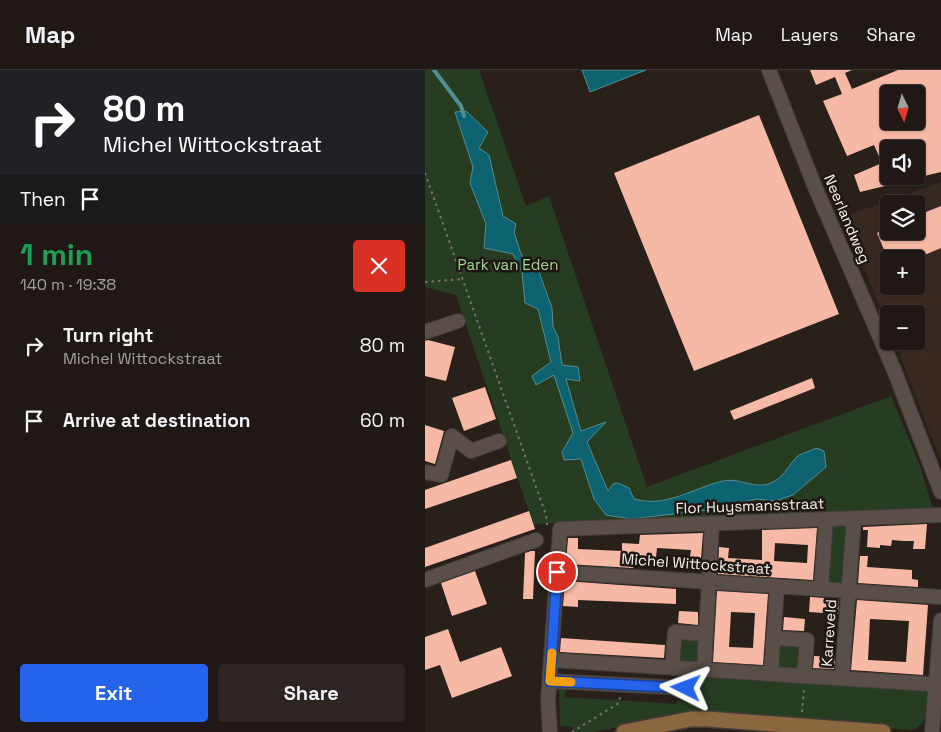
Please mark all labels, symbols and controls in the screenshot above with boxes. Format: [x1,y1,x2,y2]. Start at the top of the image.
text: Map [25,19,75,50]
text: Map [715,23,753,46]
text: Layers [781,23,838,46]
text: Share [866,23,916,46]
north arrow [880,85,925,130]
map controls [880,85,925,350]
text: 80 m [103,87,185,131]
icon: right [20,90,85,155]
text: Michel Wittockstraat [103,130,322,158]
button: sound [880,140,925,185]
street label: Neerlandweg [820,171,875,266]
icon: arrive [76,185,104,213]
text: Then [20,187,66,212]
button: layers [880,195,925,240]
text: 1 min [20,235,93,274]
button: close [353,240,405,292]
button: + [880,250,925,295]
park label: Park van Eden [458,255,558,274]
text: 140 m · 19:38 [20,274,116,295]
button: − [880,305,925,350]
text: Turn right [63,323,153,348]
icon: right [20,332,48,360]
text: 80 m [360,333,405,358]
text: Michel Wittockstraat [63,348,222,369]
icon: arrive [20,407,48,435]
text: Arrive at destination [63,408,251,433]
text: 60 m [360,408,405,433]
street label: Flor Huysmansstraat [675,493,825,518]
street label: Michel Wittockstraat [621,549,771,578]
pin [536,551,578,593]
icon: arrive [543,558,571,586]
street label: Karreveld [817,599,840,667]
position arrow [659,661,711,713]
button: Exit [20,664,208,722]
button: Share [218,664,405,722]

